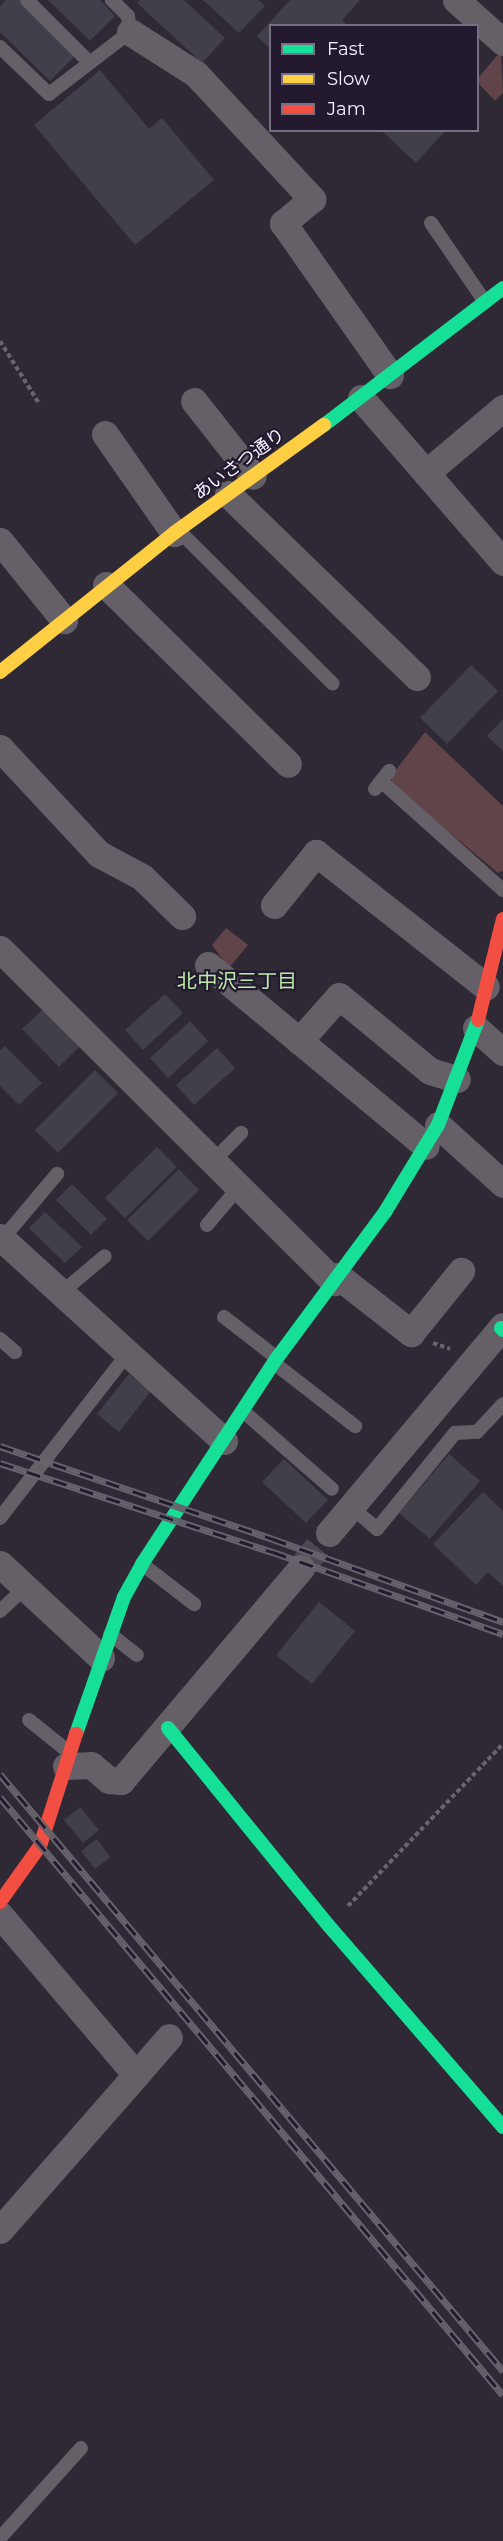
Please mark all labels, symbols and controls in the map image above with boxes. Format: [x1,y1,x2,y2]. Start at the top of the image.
legend [269,24,479,132]
text: Fast [327,38,365,60]
text: Slow [327,68,370,90]
text: Jam [327,98,366,120]
street label: あいさつ通り [189,424,289,504]
district label: 北中沢三丁目 [177,969,297,993]

